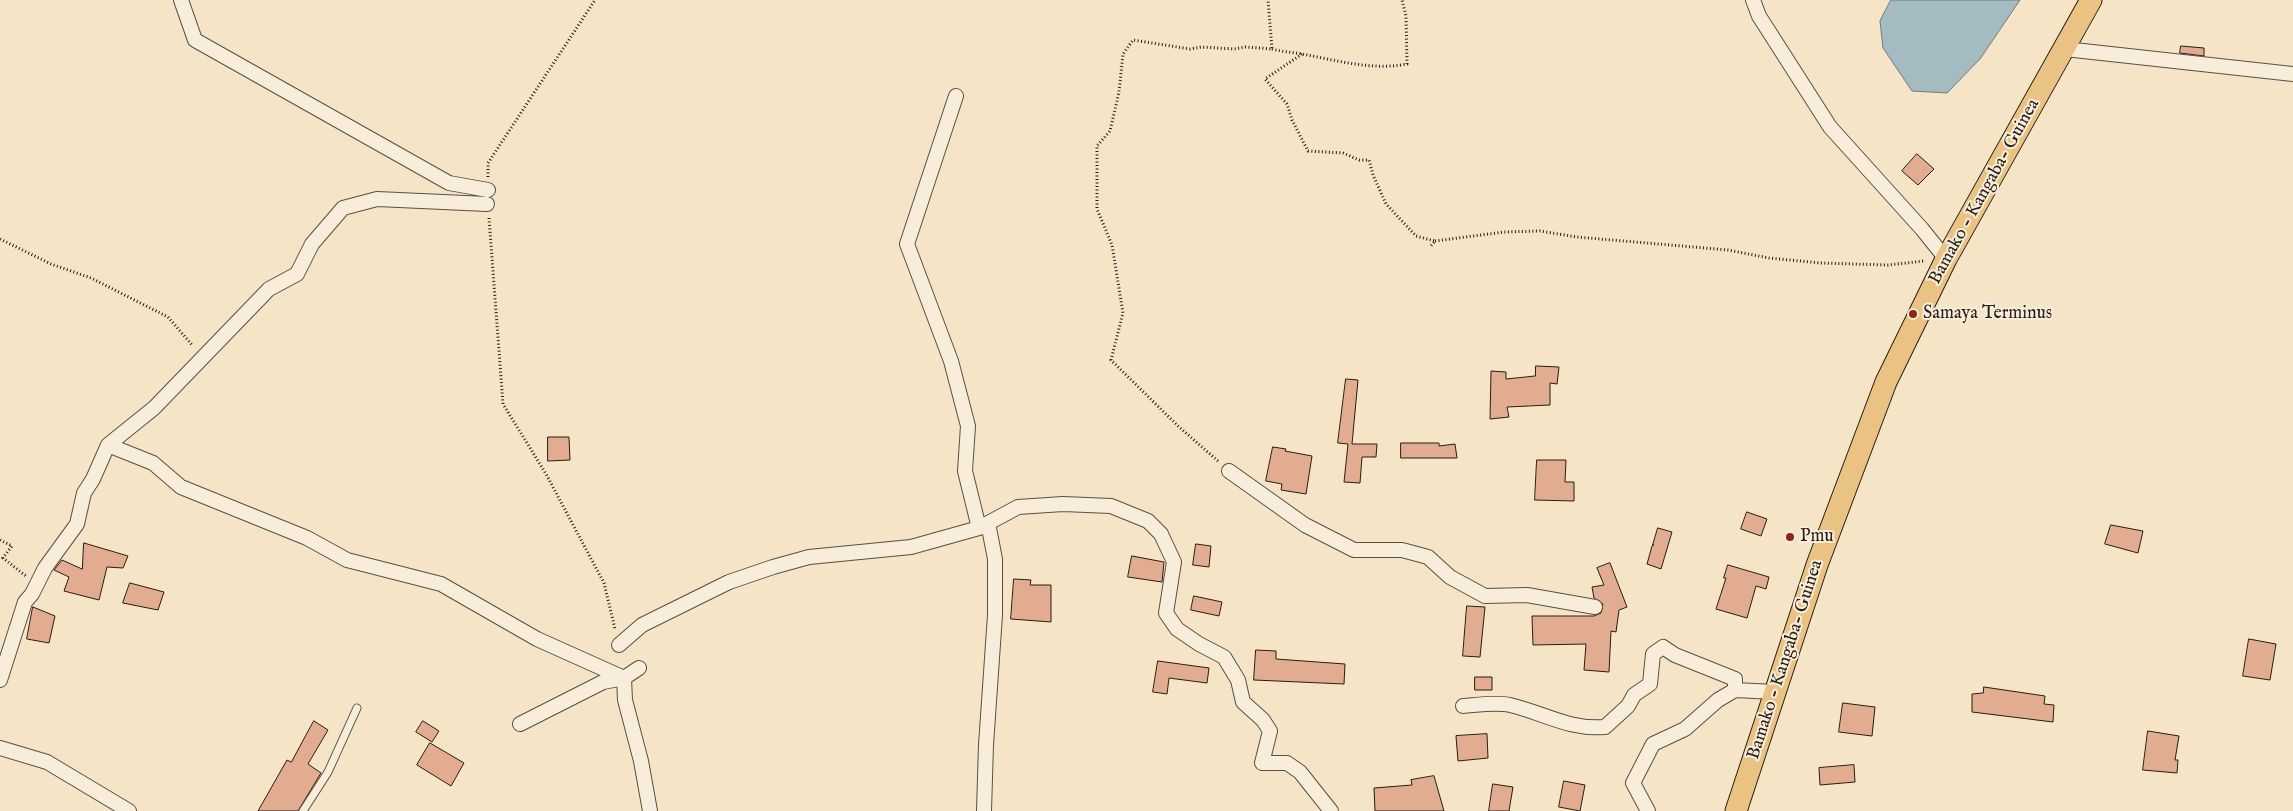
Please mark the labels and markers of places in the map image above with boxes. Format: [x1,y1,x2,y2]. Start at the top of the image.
place label: Samaya Terminus [1923,303,2052,325]
marker: Samaya Terminus [1907,308,1919,320]
place label: Pmu [1800,526,1834,548]
marker: Pmu [1784,531,1796,543]

